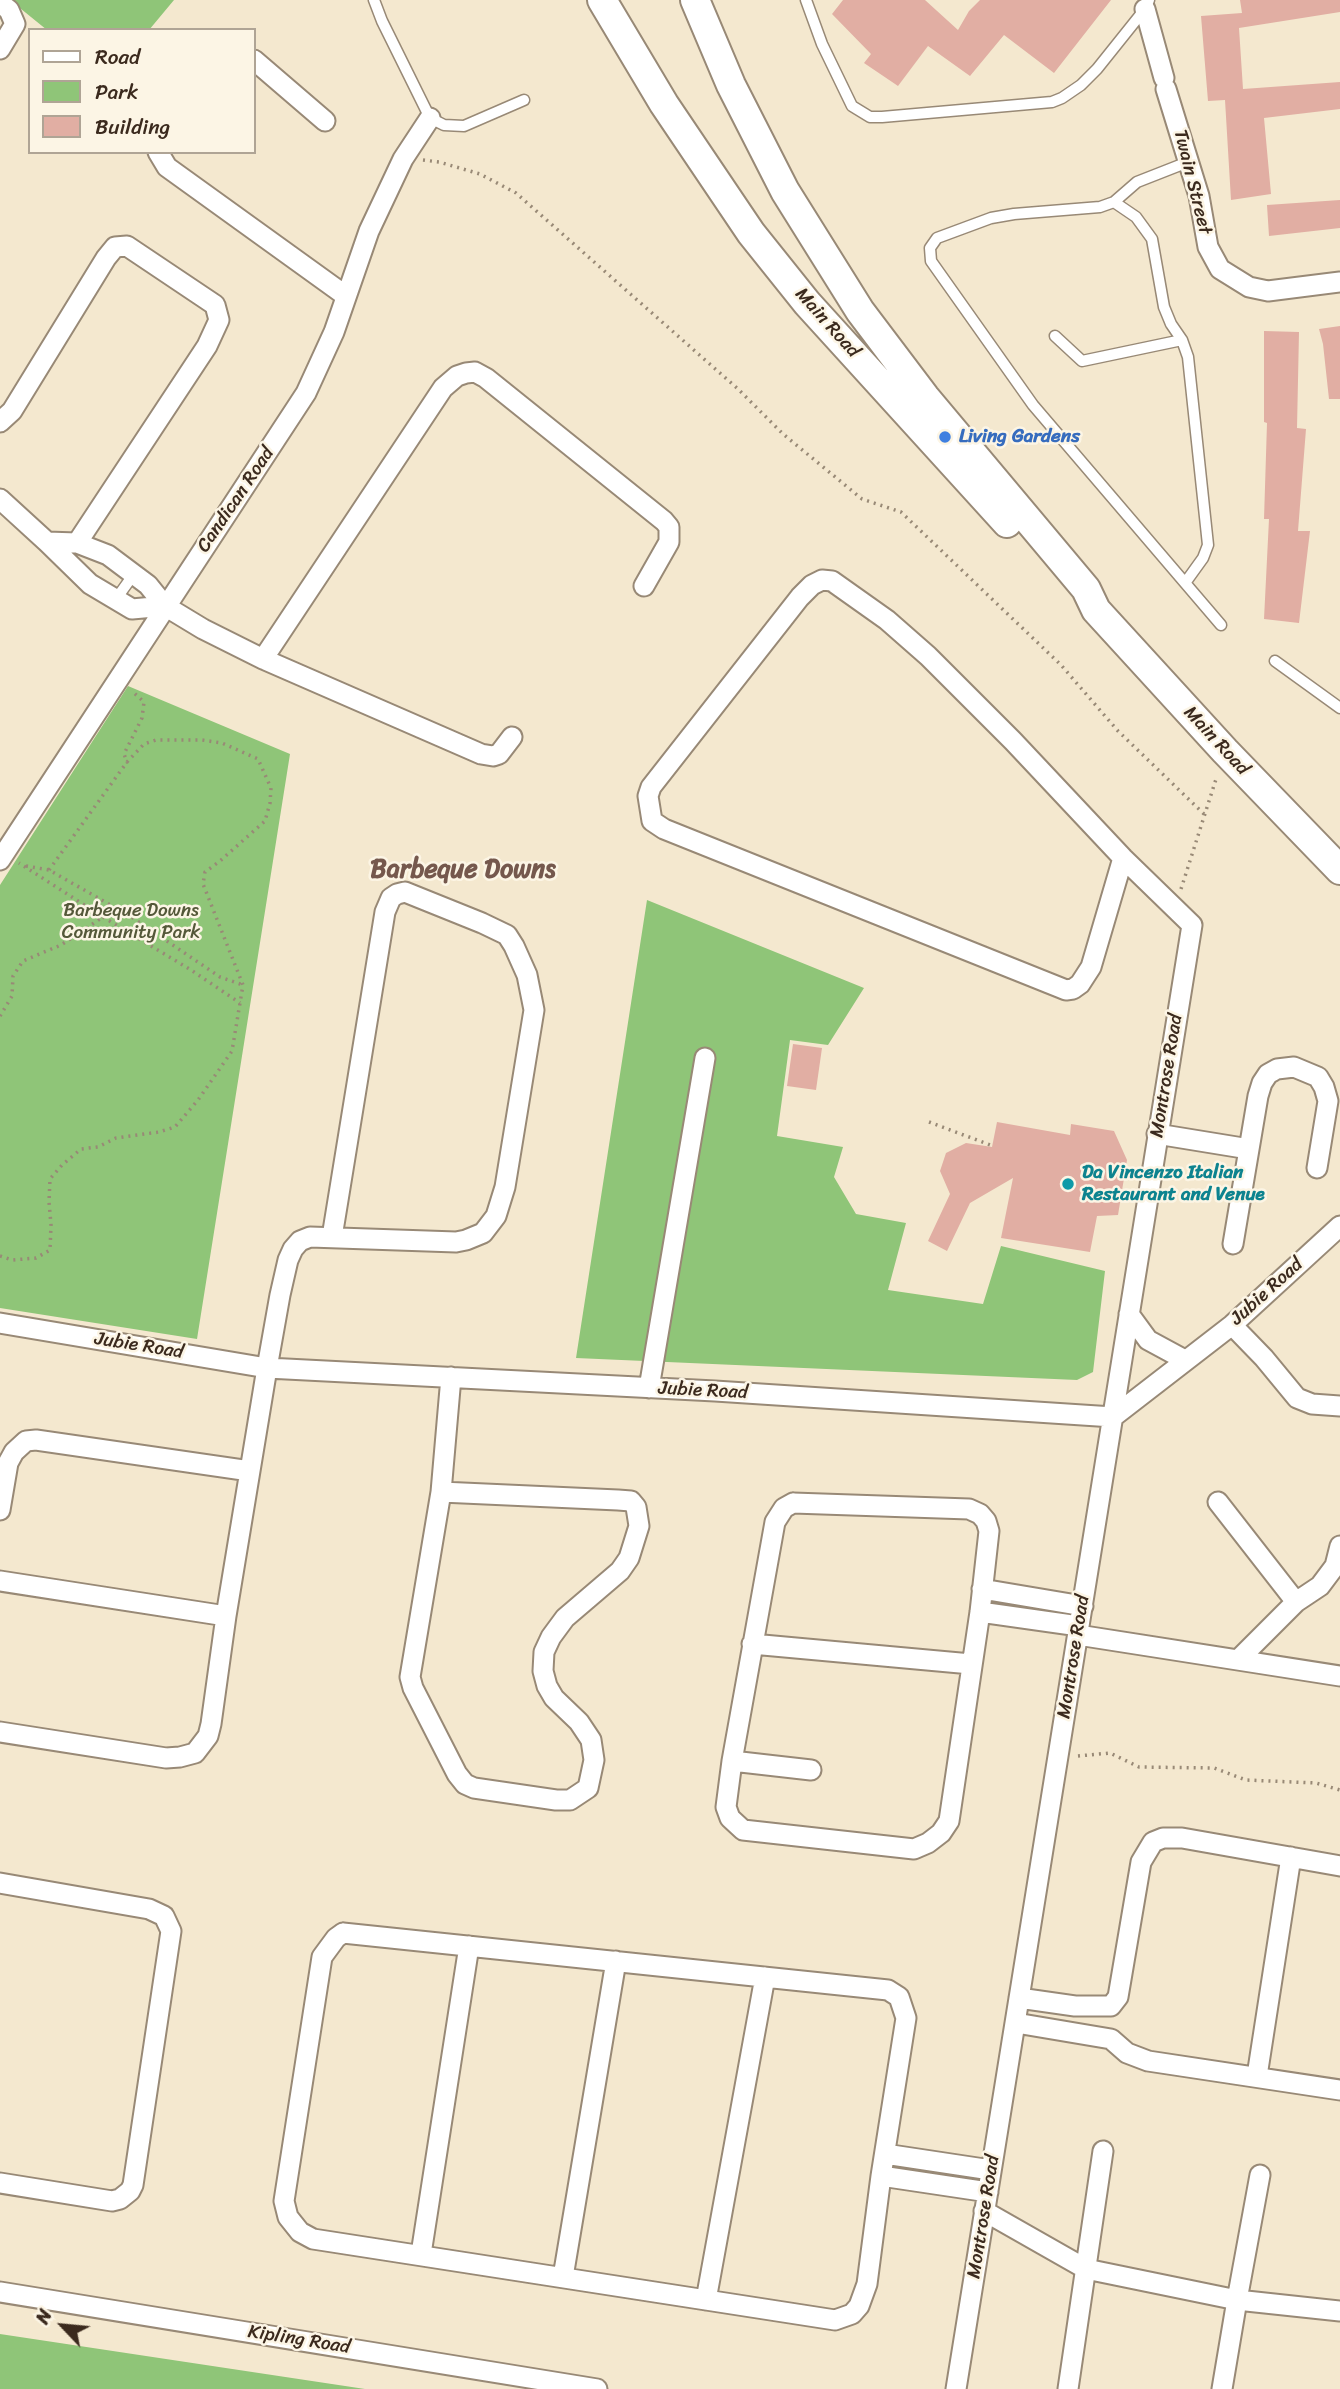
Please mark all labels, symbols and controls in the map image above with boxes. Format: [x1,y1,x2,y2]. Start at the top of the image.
legend [28,28,256,154]
text: Road [95,38,140,76]
text: Park [95,73,138,111]
text: Building [95,108,170,146]
street label: Twain Street [1168,127,1216,237]
street label: Main Road [790,283,864,363]
place label: Living Gardens [959,426,1080,448]
marker: Living Gardens [937,429,953,445]
street label: Candican Road [192,443,280,557]
street label: Main Road [1178,702,1254,780]
district label: Barbeque Downs [370,854,556,886]
park label: Barbeque Downs Community Park [62,900,200,944]
street label: Montrose Road [1146,1013,1188,1139]
place label: Da Vincenzo Italian Restaurant and Venue [1082,1162,1265,1206]
marker: Da Vincenzo Italian Restaurant and Venue [1060,1176,1076,1192]
street label: Jubie Road [1226,1254,1308,1330]
street label: Jubie Road [93,1328,185,1364]
street label: Jubie Road [658,1377,748,1405]
street label: Montrose Road [1053,1594,1095,1720]
street label: Montrose Road [963,2154,1005,2280]
north arrow [28,2291,98,2361]
text: N [26,2303,61,2330]
street label: Kipling Road [246,2321,352,2359]

